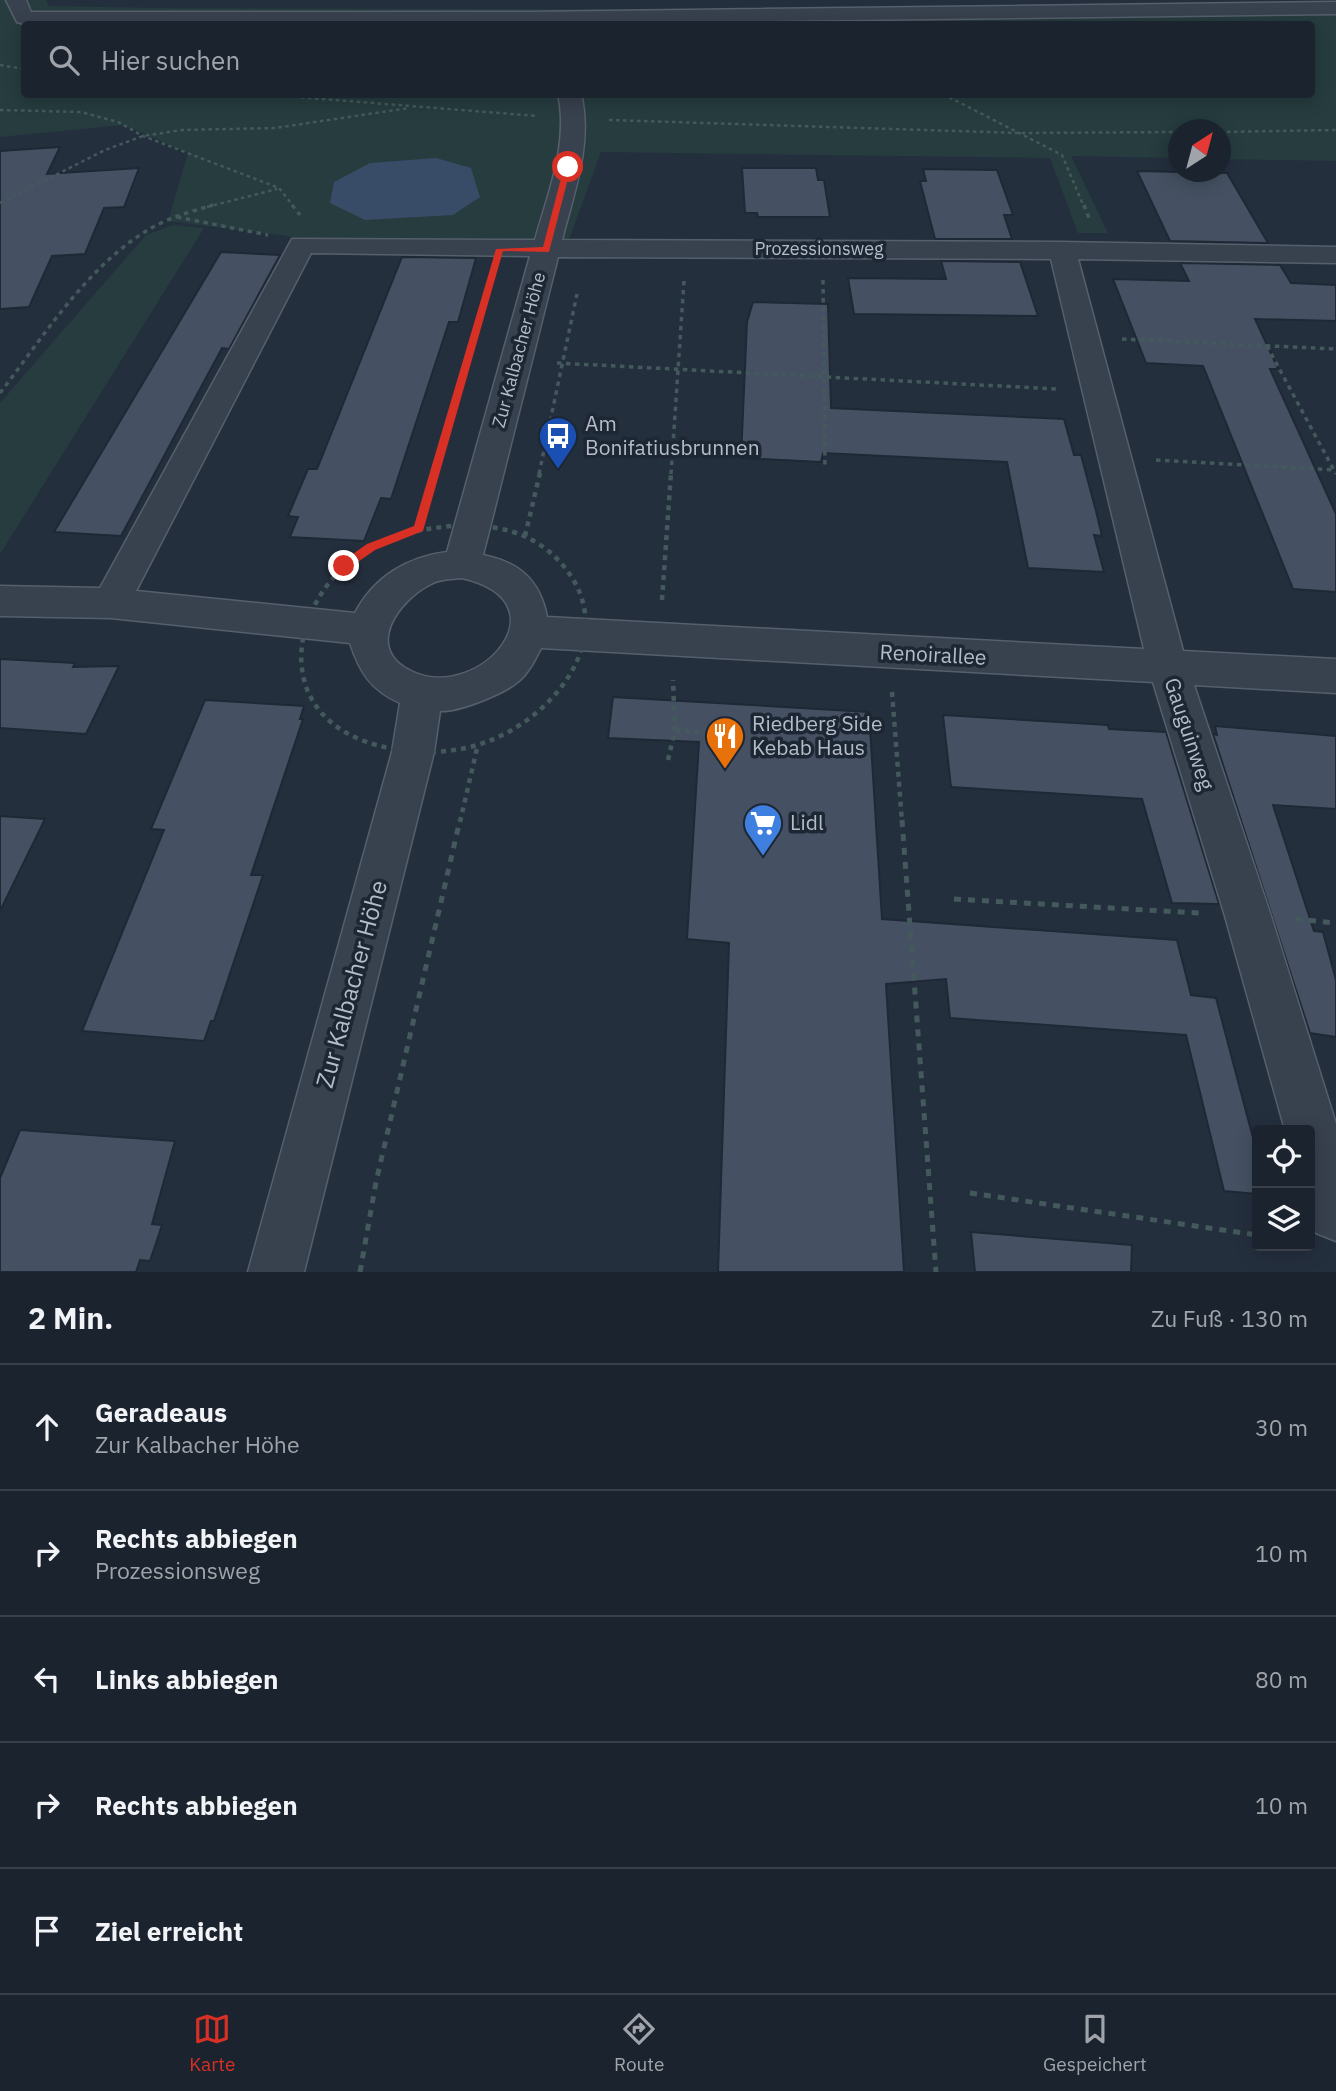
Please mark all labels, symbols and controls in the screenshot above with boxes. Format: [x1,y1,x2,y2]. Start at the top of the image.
search box [21,21,1315,98]
icon: search [45,41,83,79]
text: Hier suchen [101,43,240,77]
north arrow [1168,119,1231,182]
route start [552,151,583,182]
street label: Prozessionsweg [754,237,884,260]
street label: Zur Kalbacher Höhe [487,269,550,430]
place label: Am Bonifatiusbrunnen [585,409,760,461]
bus stop icon: Am Bonifatiusbrunnen [537,415,579,470]
route end [328,550,359,581]
street label: Renoirallee [879,637,987,671]
street label: Gauguinweg [1159,674,1221,793]
place label: Riedberg Side Kebab Haus [752,709,883,761]
restaurant icon: Riedberg Side Kebab Haus [704,715,746,770]
supermarket icon: Lidl [742,802,784,857]
place label: Lidl [790,808,824,836]
street label: Zur Kalbacher Höhe [308,877,394,1091]
map controls [1252,1125,1315,1251]
button: locate [1252,1125,1315,1188]
button: layers [1252,1188,1315,1251]
text: 2 Min. [28,1298,113,1337]
text: Zu Fuß · 130 m [1151,1303,1308,1333]
text: Geradeaus [95,1395,227,1429]
icon: ahead [28,1408,66,1446]
text: 30 m [1255,1412,1308,1442]
text: Zur Kalbacher Höhe [95,1429,300,1459]
text: Rechts abbiegen [95,1521,298,1555]
icon: right [28,1534,66,1572]
text: 10 m [1255,1538,1308,1568]
text: Prozessionsweg [95,1555,260,1585]
icon: left [28,1660,66,1698]
text: Links abbiegen [95,1662,278,1696]
text: 80 m [1255,1664,1308,1694]
icon: right [28,1786,66,1824]
text: Rechts abbiegen [95,1788,298,1822]
text: 10 m [1255,1790,1308,1820]
icon: arrive [28,1912,66,1950]
text: Ziel erreicht [95,1914,243,1948]
tab: Karte [189,2010,235,2076]
tab: Route [614,2010,664,2076]
tab: Gespeichert [1043,2010,1147,2076]

